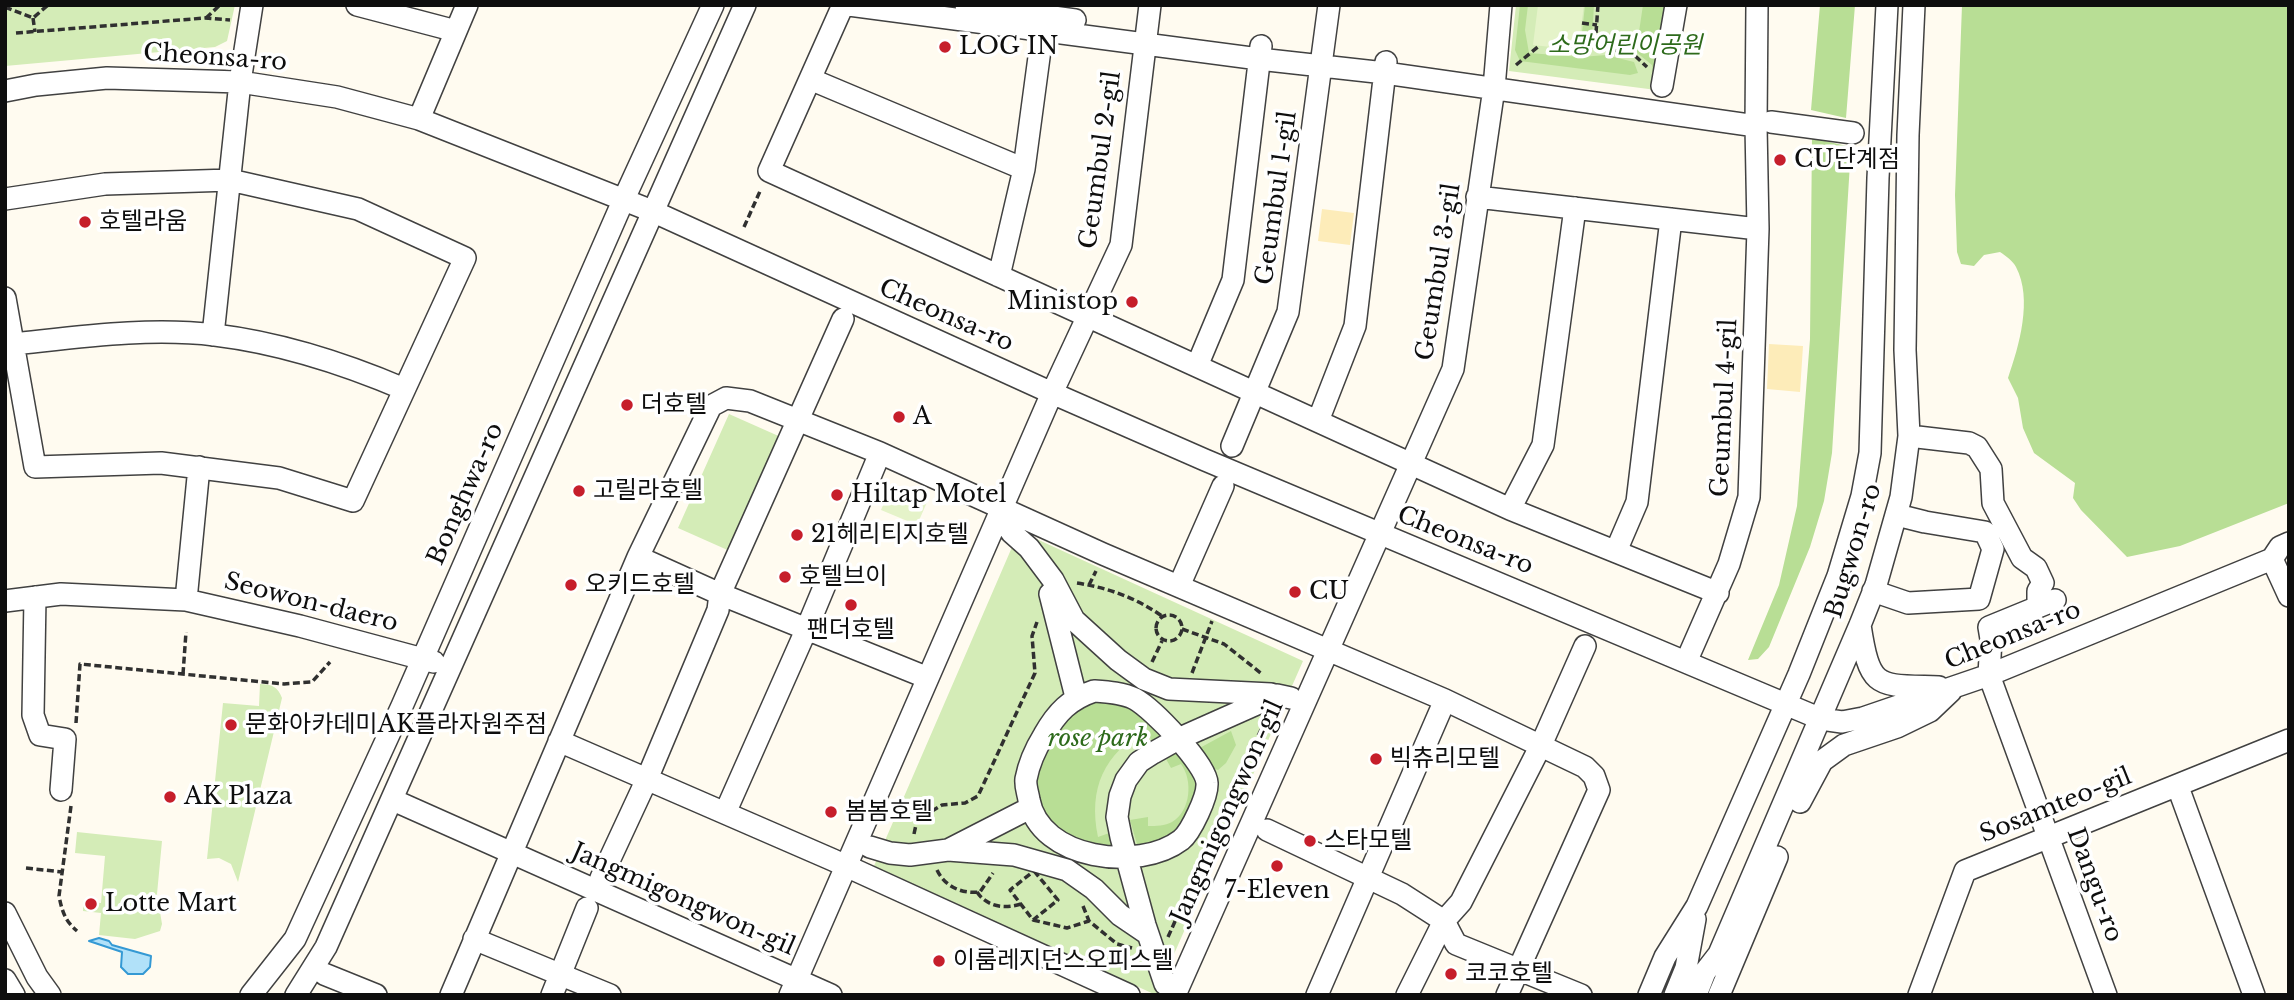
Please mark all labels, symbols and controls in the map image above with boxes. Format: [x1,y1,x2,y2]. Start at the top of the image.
park label: 소망어린이공원 [1548,32,1702,60]
place label: LOG IN [959,33,1058,61]
street label: Cheonsa-ro [142,39,288,77]
marker: LOG IN [937,39,953,55]
street label: Geumbul 2-gil [1074,69,1128,251]
street label: Geumbul 1-gil [1251,109,1303,287]
place label: CU단계점 [1794,146,1900,174]
marker: CU단계점 [1772,152,1788,168]
street label: Geumbul 3-gil [1411,181,1467,363]
place label: 호텔라움 [99,208,187,236]
marker: 호텔라움 [77,214,93,230]
street label: Cheonsa-ro [874,274,1018,358]
place label: Ministop [1007,288,1118,316]
marker: Ministop [1124,294,1140,310]
street label: Geumbul 4-gil [1706,318,1744,498]
place label: 더호텔 [641,391,707,419]
marker: 더호텔 [619,397,635,413]
place label: A [913,403,932,431]
marker: A [891,409,907,425]
street label: Bonghwa-ro [422,418,510,570]
place label: 고릴라호텔 [593,477,703,505]
street label: Bugwon-ro [1820,480,1888,622]
place label: Hiltap Motel [851,481,1007,509]
marker: 고릴라호텔 [571,483,587,499]
marker: Hiltap Motel [829,487,845,503]
street label: Cheonsa-ro [1393,501,1537,581]
place label: 21헤리티지호텔 [811,521,969,549]
marker: 21헤리티지호텔 [789,527,805,543]
place label: 호텔브이 [799,563,887,591]
street label: Seowon-daero [221,568,401,638]
marker: 호텔브이 [777,569,793,585]
place label: 오키드호텔 [585,571,695,599]
marker: 오키드호텔 [563,577,579,593]
place label: CU [1309,578,1349,606]
marker: CU [1287,584,1303,600]
street label: Cheonsa-ro [1941,596,2085,676]
marker: 팬더호텔 [843,597,859,613]
place label: 팬더호텔 [807,616,895,644]
street label: Jangmigongwon-gil [1166,696,1290,928]
place label: 문화아카데미AK플라자원주점 [245,711,547,739]
marker: 문화아카데미AK플라자원주점 [223,717,239,733]
park label: rose park [1048,725,1148,753]
place label: 빅츄리모텔 [1390,745,1500,773]
marker: 빅츄리모텔 [1368,751,1384,767]
street label: Sosamteo-gil [1976,762,2136,850]
place label: AK Plaza [184,783,292,811]
marker: AK Plaza [162,789,178,805]
place label: 봄봄호텔 [845,798,933,826]
marker: 봄봄호텔 [823,804,839,820]
street label: Dangu-ro [2060,824,2128,946]
place label: 스타모텔 [1324,827,1412,855]
marker: 스타모텔 [1302,833,1318,849]
street label: Jangmigongwon-gil [567,838,799,962]
marker: 7-Eleven [1269,858,1285,874]
place label: 7-Eleven [1224,877,1330,905]
place label: Lotte Mart [105,890,237,918]
marker: Lotte Mart [83,896,99,912]
place label: 이룸레지던스오피스텔 [953,947,1174,975]
marker: 이룸레지던스오피스텔 [931,953,947,969]
place label: 코코호텔 [1465,960,1553,988]
marker: 코코호텔 [1443,966,1459,982]

